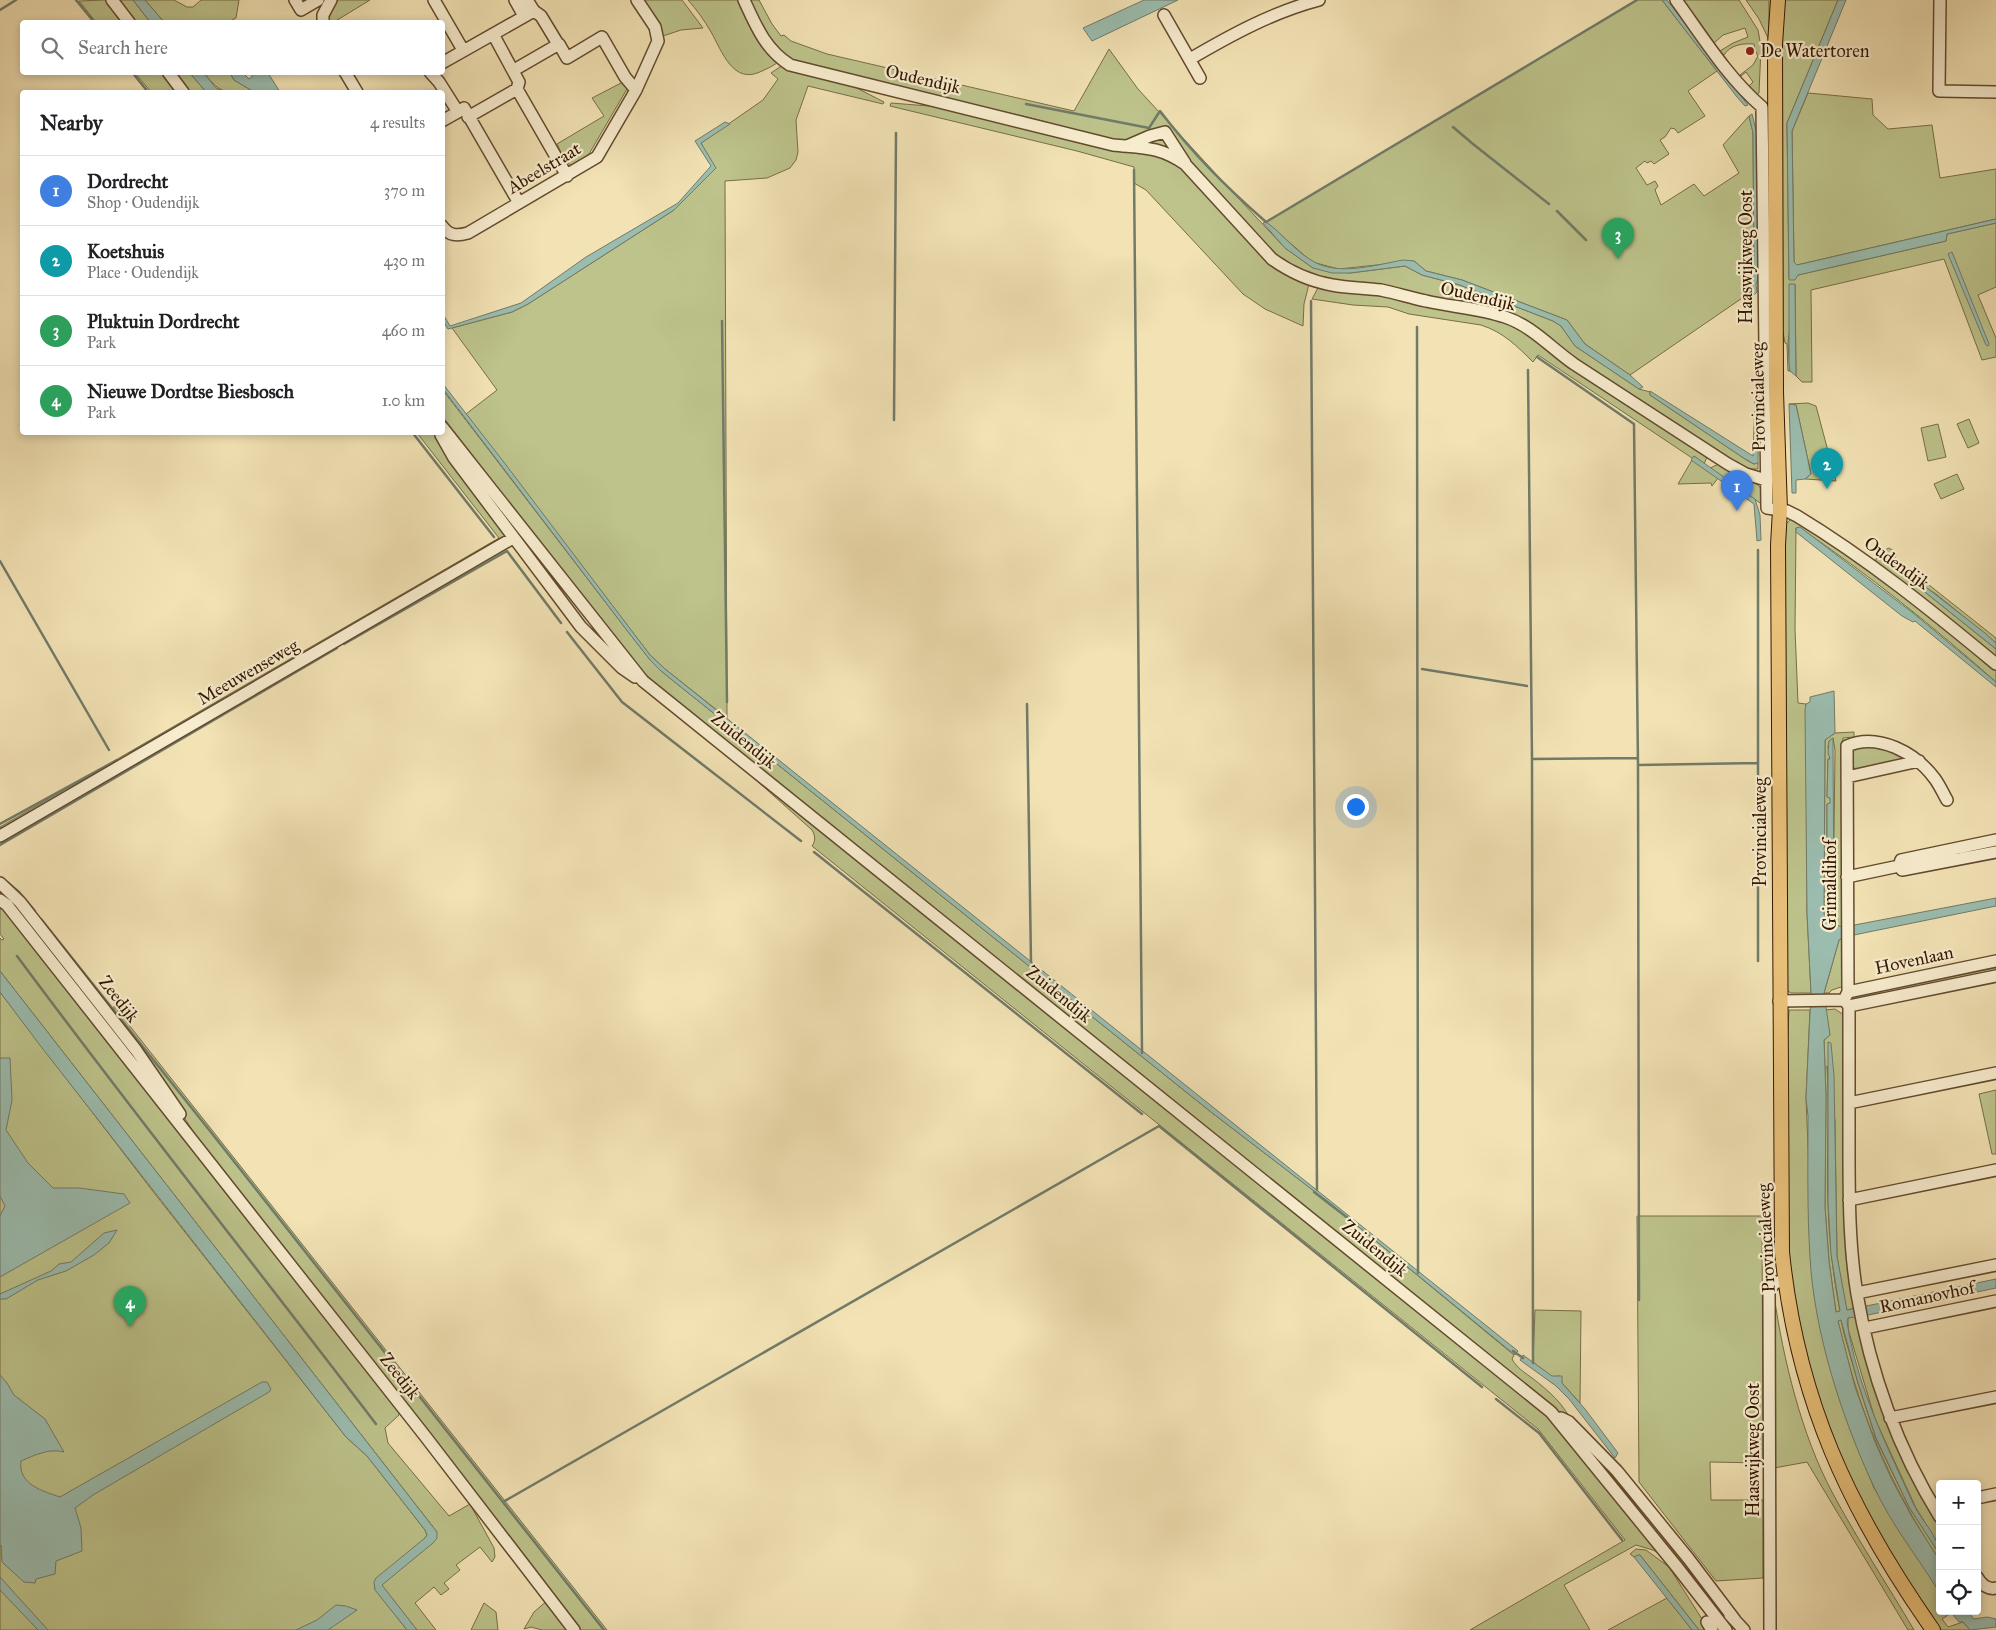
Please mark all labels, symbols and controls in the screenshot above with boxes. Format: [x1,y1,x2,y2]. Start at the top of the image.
search box [20,20,445,75]
icon: search [38,34,66,62]
text: Search here [78,36,168,59]
place label: De Watertoren [1760,40,1870,62]
marker: De Watertoren [1744,45,1756,57]
street label: Oudendijk [883,60,963,98]
text: Nearby [40,110,103,136]
text: 4 results [370,113,425,132]
street label: Abeelstraat [502,137,585,199]
text: Dordrecht [87,170,168,193]
text: 1 [53,181,59,200]
text: 370 m [384,181,425,200]
street label: Haaswijkweg Oost [1735,189,1758,324]
text: Shop · Oudendijk [87,193,199,212]
pin: 3 [1602,218,1634,259]
text: Koetshuis [87,240,164,263]
text: 2 [52,251,60,270]
text: 430 m [383,251,425,270]
text: Place · Oudendijk [87,263,199,282]
street label: Oudendijk [1438,277,1518,315]
text: Pluktuin Dordrecht [87,310,240,333]
text: 3 [53,321,59,340]
text: 460 m [382,321,425,340]
text: Park [87,333,116,352]
street label: Provincialeweg [1746,342,1771,452]
text: Nieuwe Dordtse Biesbosch [87,380,294,403]
text: 4 [52,391,60,410]
text: 1.0 km [382,391,425,410]
text: Park [87,403,116,422]
pin: 2 [1811,448,1843,489]
pin: 1 [1721,470,1753,511]
street label: Oudendijk [1860,532,1935,595]
street label: Meeuwenseweg [193,634,304,711]
street label: Zuidendijk [707,707,782,774]
street label: Provincialeweg [1749,777,1772,887]
your location [1343,794,1369,820]
street label: Grimaldihof [1819,836,1841,931]
street label: Hovenlaan [1873,941,1956,979]
street label: Zuidendijk [1022,961,1097,1028]
street label: Zeedijk [94,971,144,1027]
street label: Provincialeweg [1752,1182,1781,1293]
street label: Zuidendijk [1338,1215,1413,1282]
street label: Romanovhof [1877,1276,1980,1318]
pin: 4 [114,1286,146,1327]
street label: Zeedijk [375,1348,425,1404]
street label: Haaswijkweg Oost [1742,1382,1765,1517]
map controls [1936,1480,1981,1615]
button: + [1936,1480,1981,1525]
button: − [1936,1525,1981,1570]
button: locate [1936,1570,1981,1615]

